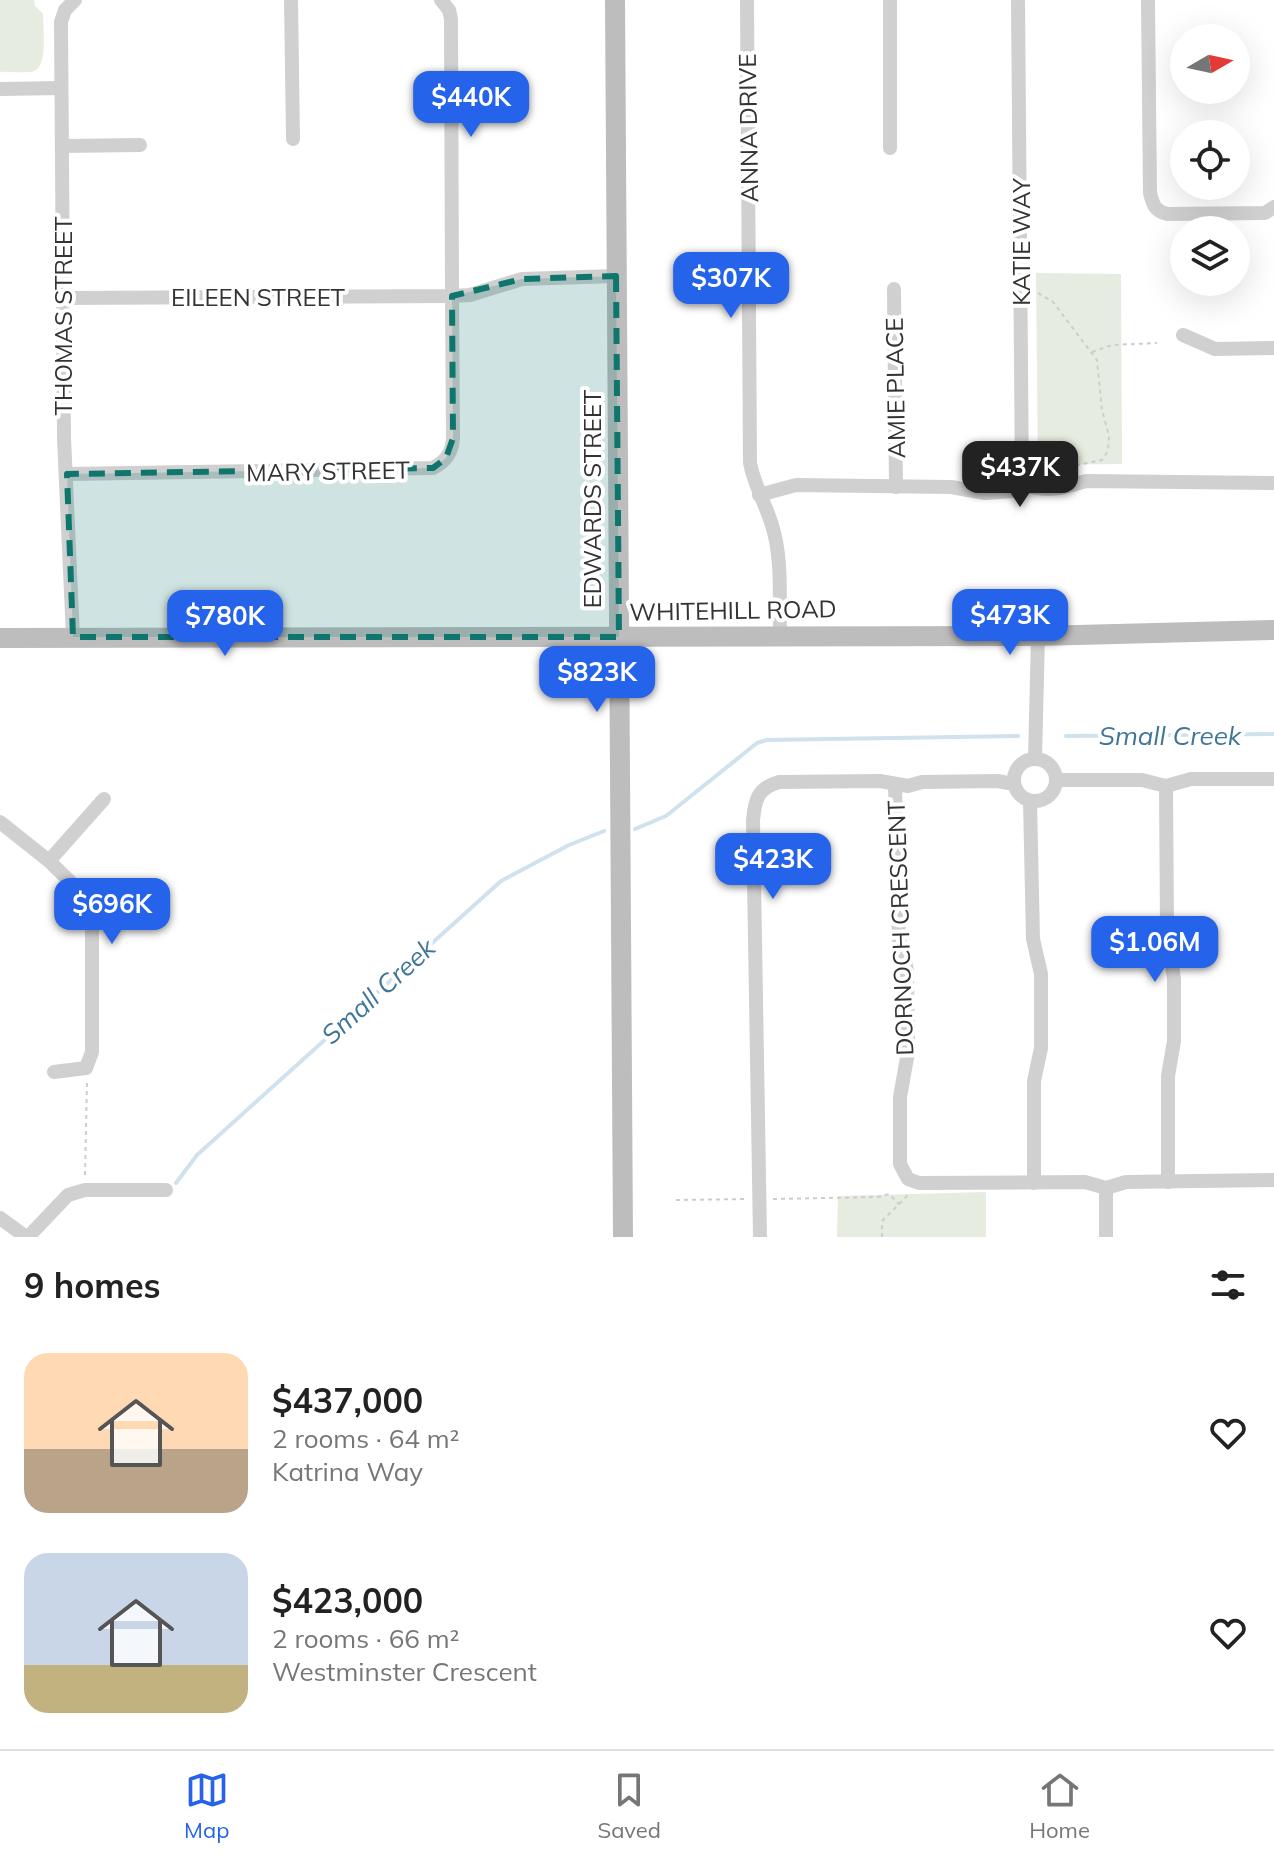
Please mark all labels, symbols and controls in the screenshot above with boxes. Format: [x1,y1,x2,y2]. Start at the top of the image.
north arrow [1170,24,1250,104]
map controls [1170,24,1250,296]
street label: ANNA DRIVE [732,53,764,203]
pin: $440K [415,71,527,139]
text: $440K [431,80,511,113]
button: locate [1170,120,1250,200]
street label: KATIE WAY [1006,178,1036,306]
street label: THOMAS STREET [48,216,78,415]
button: layers [1170,216,1250,296]
pin: $307K [675,252,787,320]
text: $307K [691,261,771,294]
street label: EILEEN STREET [171,282,345,312]
street label: AMIE PLACE [879,317,911,459]
street label: EDWARDS STREET [577,389,607,608]
pin: $437K [964,441,1076,509]
text: $437K [980,450,1060,483]
street label: MARY STREET [246,455,411,487]
pin: $473K [954,589,1066,657]
pin: $780K [169,590,281,658]
street label: WHITEHILL ROAD [629,593,837,627]
text: $473K [970,598,1050,631]
text: $780K [185,599,265,632]
pin: $823K [541,646,653,714]
text: $823K [557,655,637,688]
water label: Small Creek [1099,719,1242,752]
street label: DORNOCH CRESCENT [881,799,919,1056]
pin: $423K [717,833,829,901]
text: $423K [733,842,813,875]
pin: $696K [56,878,168,946]
text: $696K [72,887,152,920]
pin: $1.06M [1090,916,1220,984]
text: $1.06M [1109,925,1201,958]
water label: Small Creek [314,931,442,1051]
icon: filters [1206,1263,1250,1307]
text: 9 homes [24,1264,161,1307]
text: $437,000 [272,1379,423,1422]
icon: home [88,1385,184,1481]
icon: heart [1206,1411,1250,1455]
text: 2 rooms · 64 m² [272,1422,459,1455]
text: Katrina Way [272,1455,423,1488]
text: $423,000 [272,1579,423,1622]
icon: home [88,1585,184,1681]
icon: heart [1206,1611,1250,1655]
text: 2 rooms · 66 m² [272,1622,459,1655]
text: Westminster Crescent [272,1655,537,1688]
tab: Map [184,1768,229,1844]
tab: Saved [598,1768,661,1844]
tab: Home [1029,1768,1090,1844]

